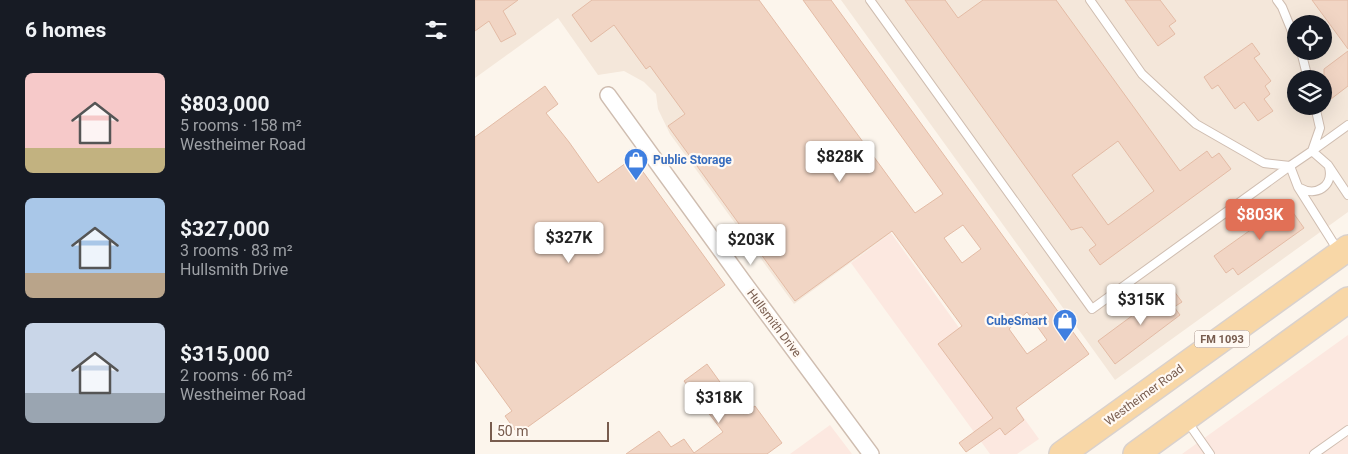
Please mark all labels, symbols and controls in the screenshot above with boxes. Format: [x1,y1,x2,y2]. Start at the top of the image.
map controls [1287,15,1332,115]
button: locate [1287,15,1332,60]
icon: filters [422,16,450,44]
text: 6 homes [25,18,106,42]
button: layers [1287,70,1332,115]
text: $803,000 [180,92,270,116]
icon: home [65,93,125,153]
text: 5 rooms · 158 m² [180,116,302,135]
text: Westheimer Road [180,135,306,154]
pin: $828K [805,140,875,183]
shop icon: Public Storage [623,147,649,181]
text: $828K [817,147,863,166]
place label: Public Storage [653,153,732,167]
pin: $803K [1225,198,1295,241]
text: $803K [1237,205,1283,224]
text: $327,000 [180,217,270,241]
icon: home [65,218,125,278]
pin: $327K [534,222,604,264]
pin: $203K [716,224,786,266]
text: $327K [546,228,592,247]
text: $203K [728,230,774,249]
text: 3 rooms · 83 m² [180,241,293,260]
text: Hullsmith Drive [180,260,288,279]
pin: $315K [1106,284,1176,326]
street label: Hullsmith Drive [744,286,804,360]
text: $315K [1118,290,1164,309]
shop icon: CubeSmart [1052,308,1078,342]
place label: CubeSmart [986,314,1047,328]
road number: FM 1093 [1195,330,1249,348]
text: $315,000 [180,342,270,366]
icon: home [65,343,125,403]
street label: Westheimer Road [1102,362,1186,428]
text: 2 rooms · 66 m² [180,366,293,385]
pin: $318K [684,382,754,424]
text: Westheimer Road [180,385,306,404]
text: $318K [696,388,742,407]
scale bar [490,419,609,442]
text: 50 m [497,423,529,439]

